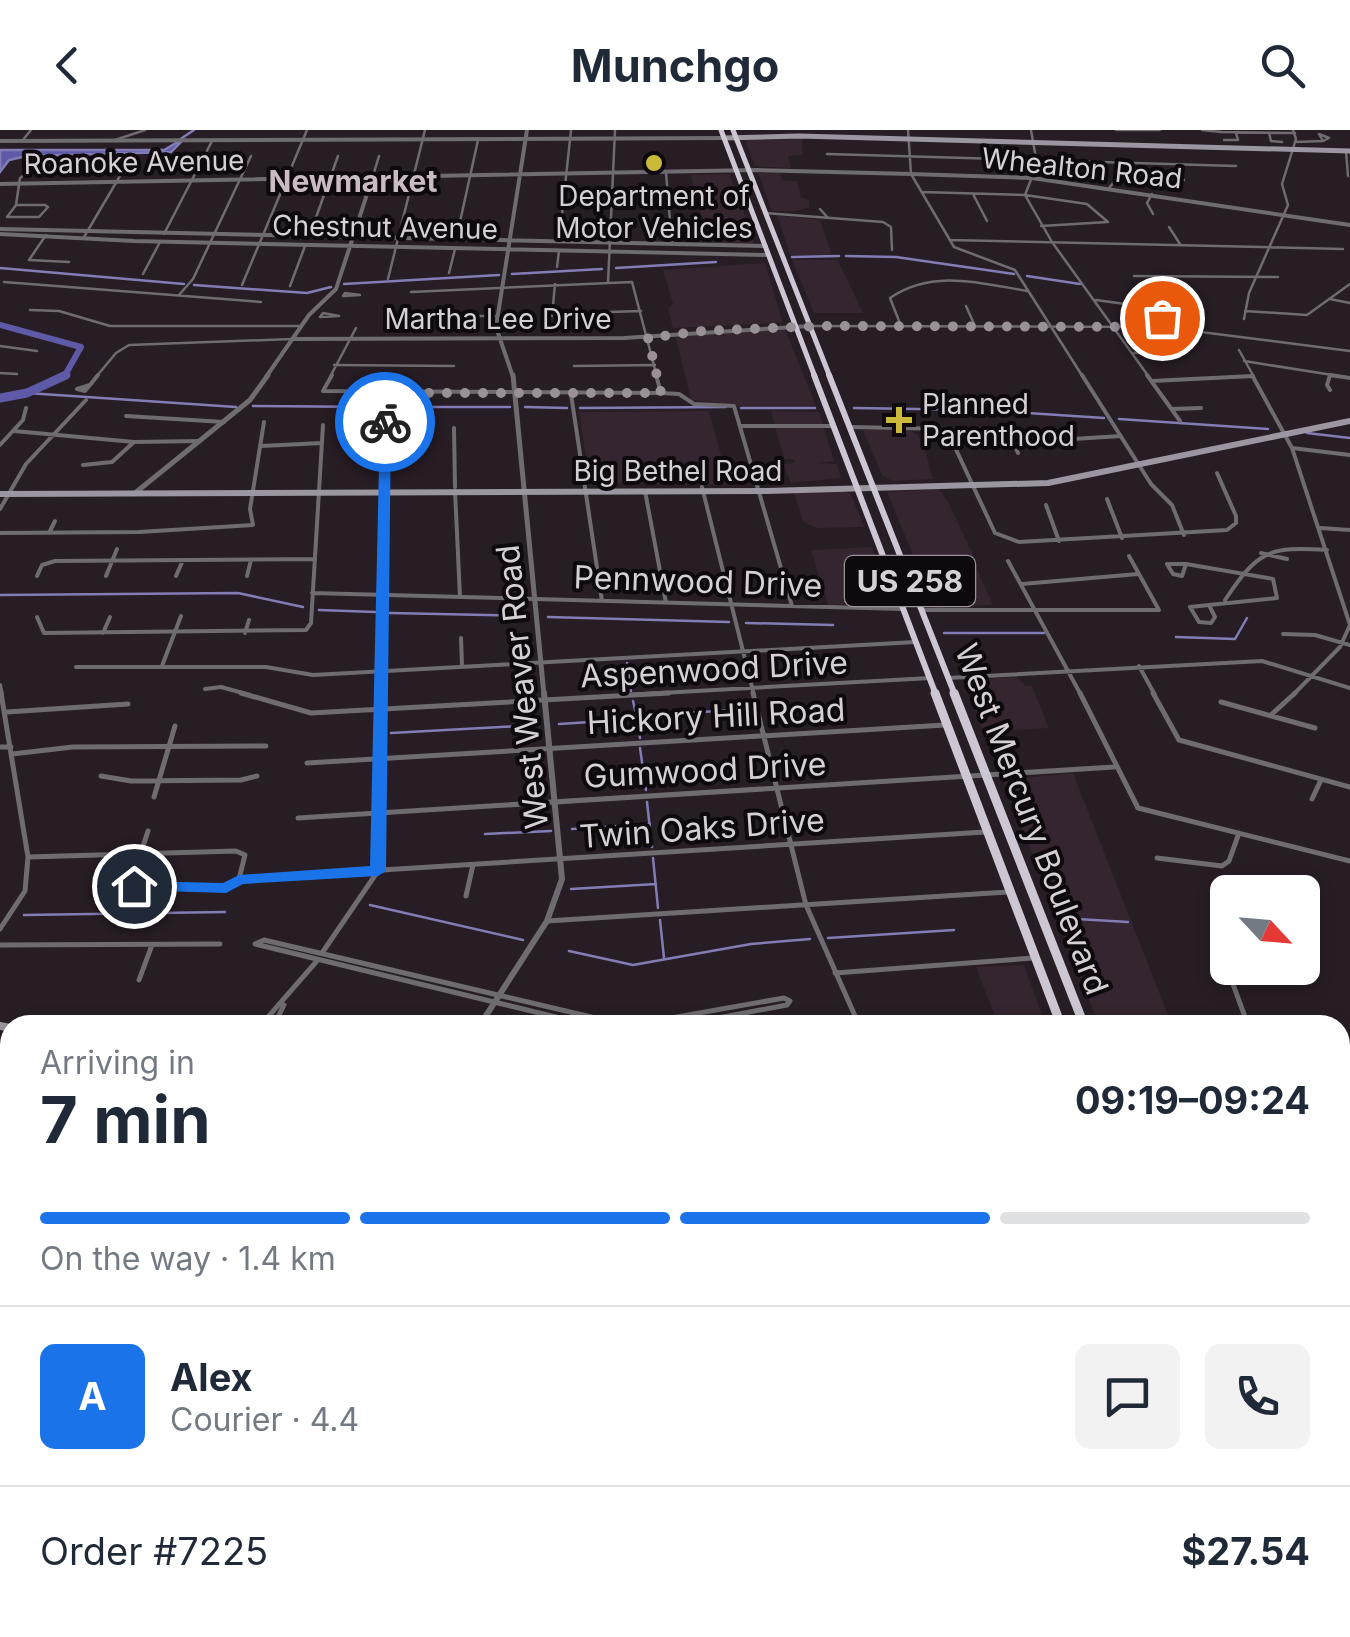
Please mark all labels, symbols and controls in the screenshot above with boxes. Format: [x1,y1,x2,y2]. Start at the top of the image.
icon: back [40,38,95,93]
text: Munchgo [571,38,779,93]
icon: search [1255,38,1310,93]
street label: Whealton Road [980,141,1184,195]
street label: Roanoke Avenue [23,143,245,181]
marker: Department of Motor Vehicles [643,152,665,174]
district label: Newmarket [269,163,437,199]
place label: Department of Motor Vehicles [555,179,753,245]
street label: Chestnut Avenue [272,208,498,246]
pin [1120,276,1205,361]
icon: bag [1135,291,1190,346]
street label: Martha Lee Drive [384,302,612,336]
courier [335,372,435,472]
place label: Planned Parenthood [922,387,1075,453]
icon: bike [358,395,413,450]
marker: Planned Parenthood [886,407,912,433]
street label: Big Bethel Road [573,454,783,488]
street label: West Weaver Road [488,543,556,831]
road number: US 258 [845,556,975,606]
street label: Pennwood Drive [573,557,823,605]
street label: West Mercury Boulevard [947,638,1117,1000]
street label: Aspenwood Drive [579,643,849,695]
street label: Hickory Hill Road [586,690,846,742]
street label: Gumwood Drive [583,744,827,796]
street label: Twin Oaks Drive [578,800,826,856]
pin [92,844,177,929]
icon: home [107,859,162,914]
north arrow [1210,875,1320,985]
map controls [1210,875,1320,985]
text: Arriving in [40,1043,195,1082]
text: 09:19–09:24 [1075,1077,1310,1123]
text: 7 min [40,1080,211,1159]
text: On the way · 1.4 km [40,1239,336,1278]
button: chat [1075,1344,1180,1449]
button: phone [1205,1344,1310,1449]
text: Alex [170,1354,253,1400]
text: A [78,1373,107,1419]
text: Courier · 4.4 [170,1400,359,1439]
text: Order #7225 [40,1528,268,1574]
text: $27.54 [1181,1528,1310,1574]

